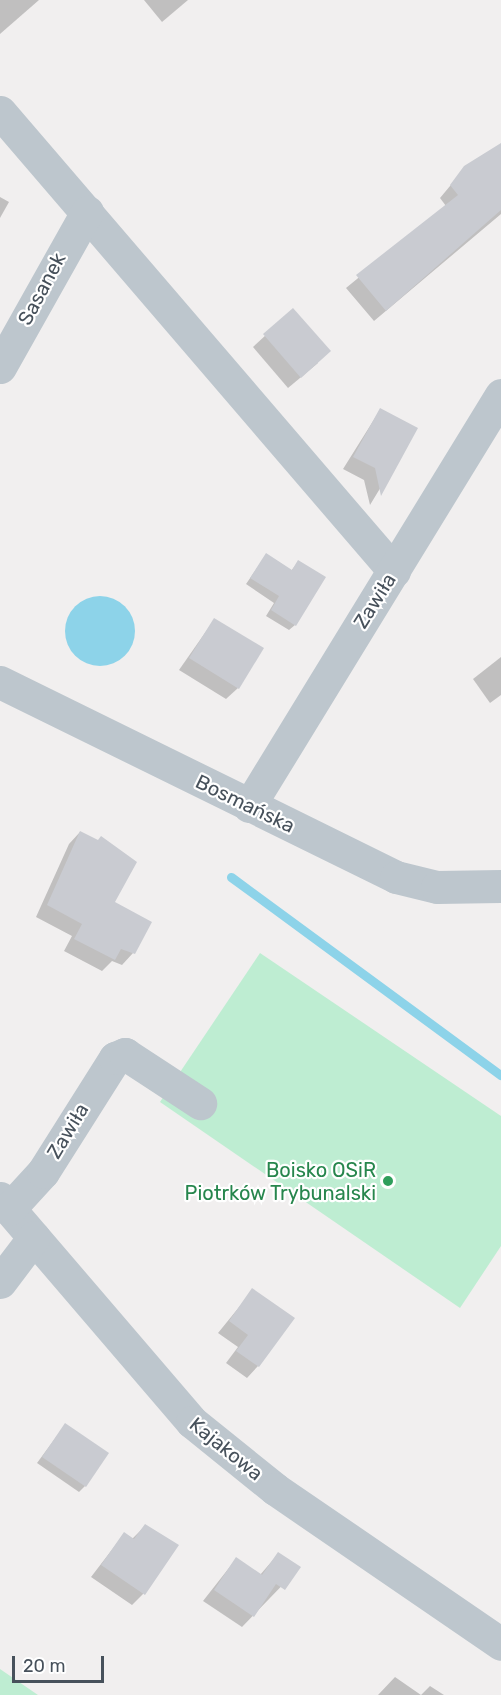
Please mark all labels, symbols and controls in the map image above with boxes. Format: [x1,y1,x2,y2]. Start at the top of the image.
street label: Sasanek [13,249,71,329]
street label: Zawiła [349,569,401,633]
street label: Bosmańska [192,770,298,838]
street label: Zawiła [42,1099,94,1163]
place label: Boisko OSiR Piotrków Trybunalski [184,1158,376,1205]
marker: Boisko OSiR Piotrków Trybunalski [381,1174,395,1188]
street label: Kajakowa [185,1412,267,1486]
scale bar [15,1644,106,1682]
text: 20 m [23,1655,65,1677]

